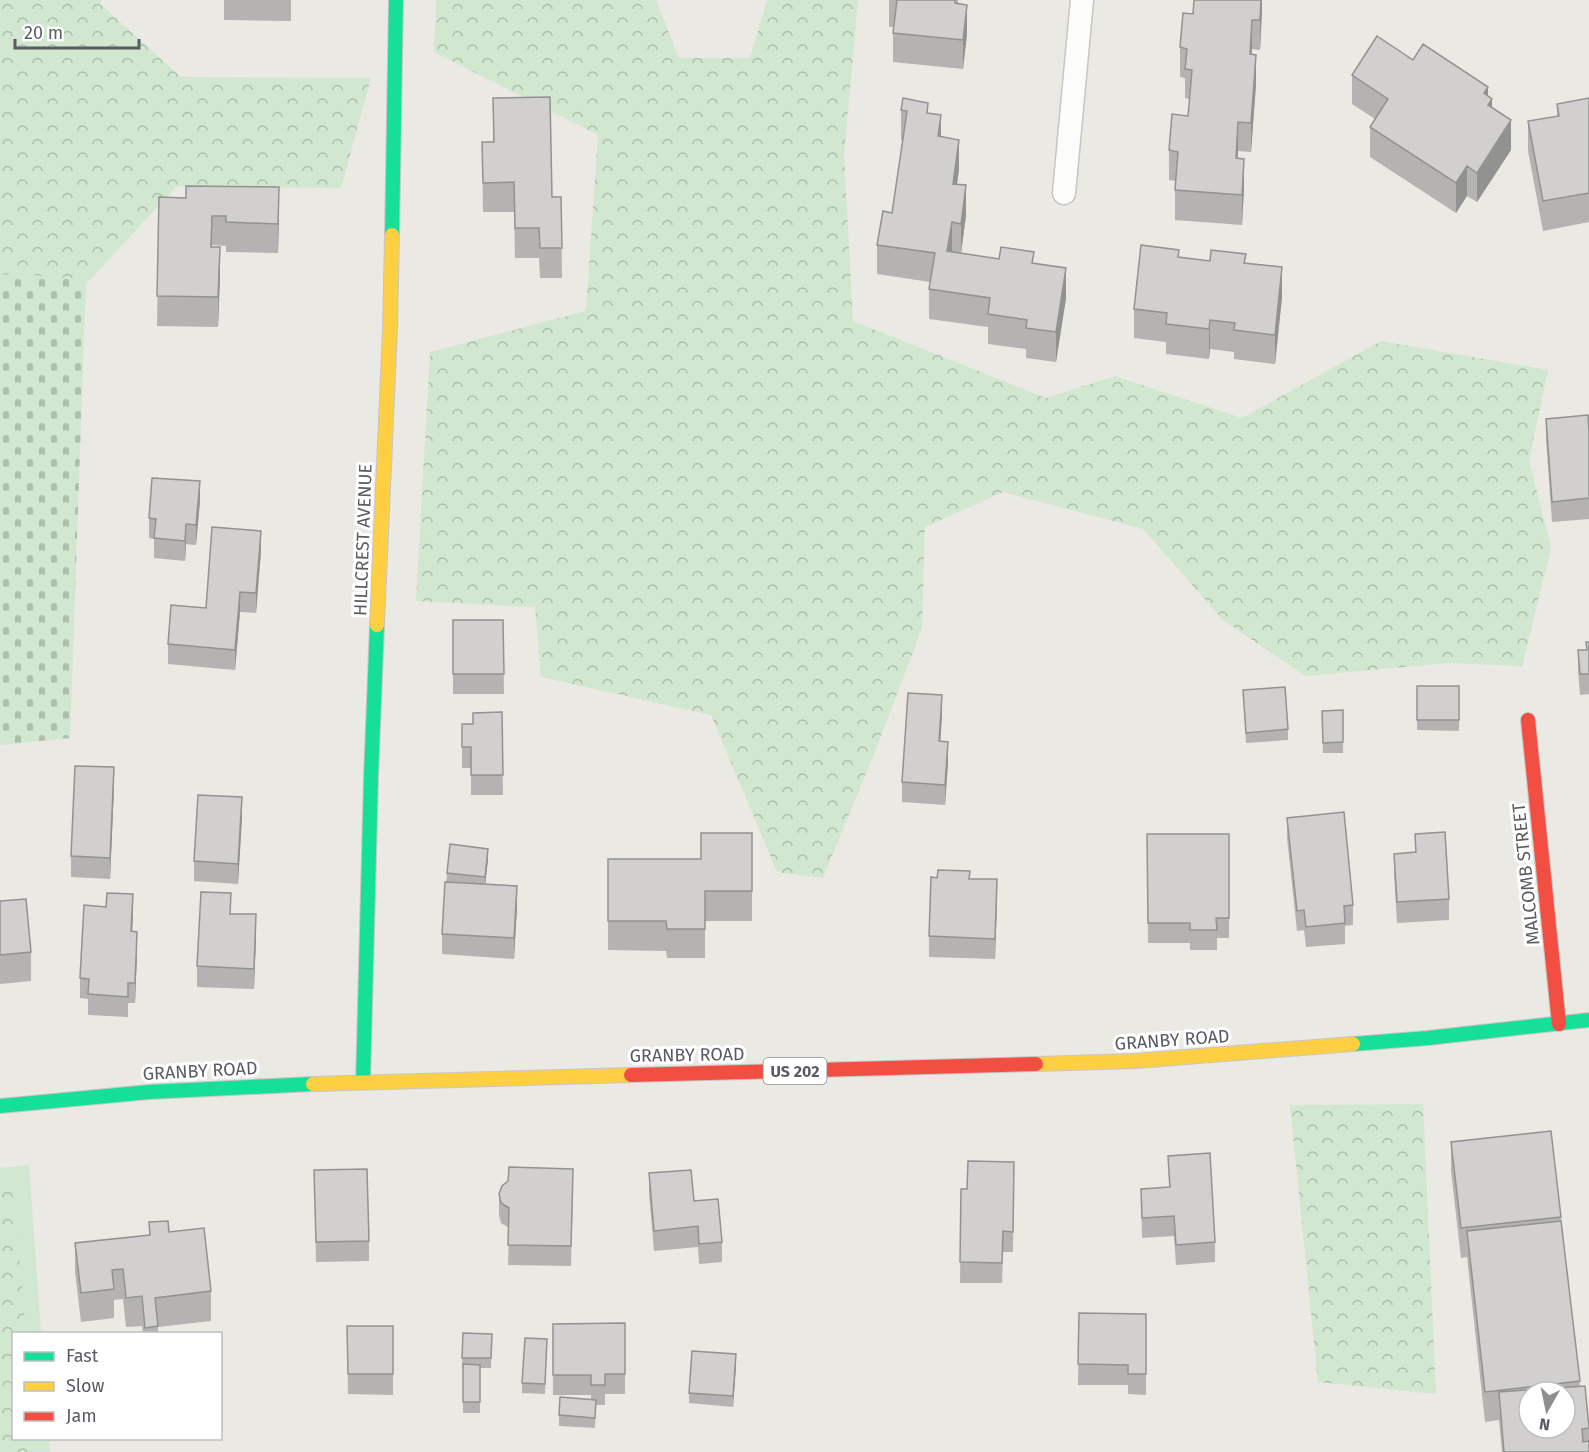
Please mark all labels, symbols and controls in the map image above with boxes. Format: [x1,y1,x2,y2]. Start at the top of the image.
scale bar [15,12,140,50]
text: 20 m [24,22,63,44]
street label: HILLCREST AVENUE [349,464,377,616]
street label: MALCOMB STREET [1508,801,1544,946]
street label: GRANBY ROAD [1114,1025,1230,1055]
street label: GRANBY ROAD [629,1043,745,1067]
street label: GRANBY ROAD [142,1057,258,1085]
road number: US 202 [764,1058,826,1084]
legend [12,1332,222,1440]
text: Fast [66,1345,99,1367]
text: Slow [66,1375,105,1397]
north arrow [1517,1380,1577,1440]
text: Jam [66,1405,97,1427]
text: N [1538,1414,1551,1435]

